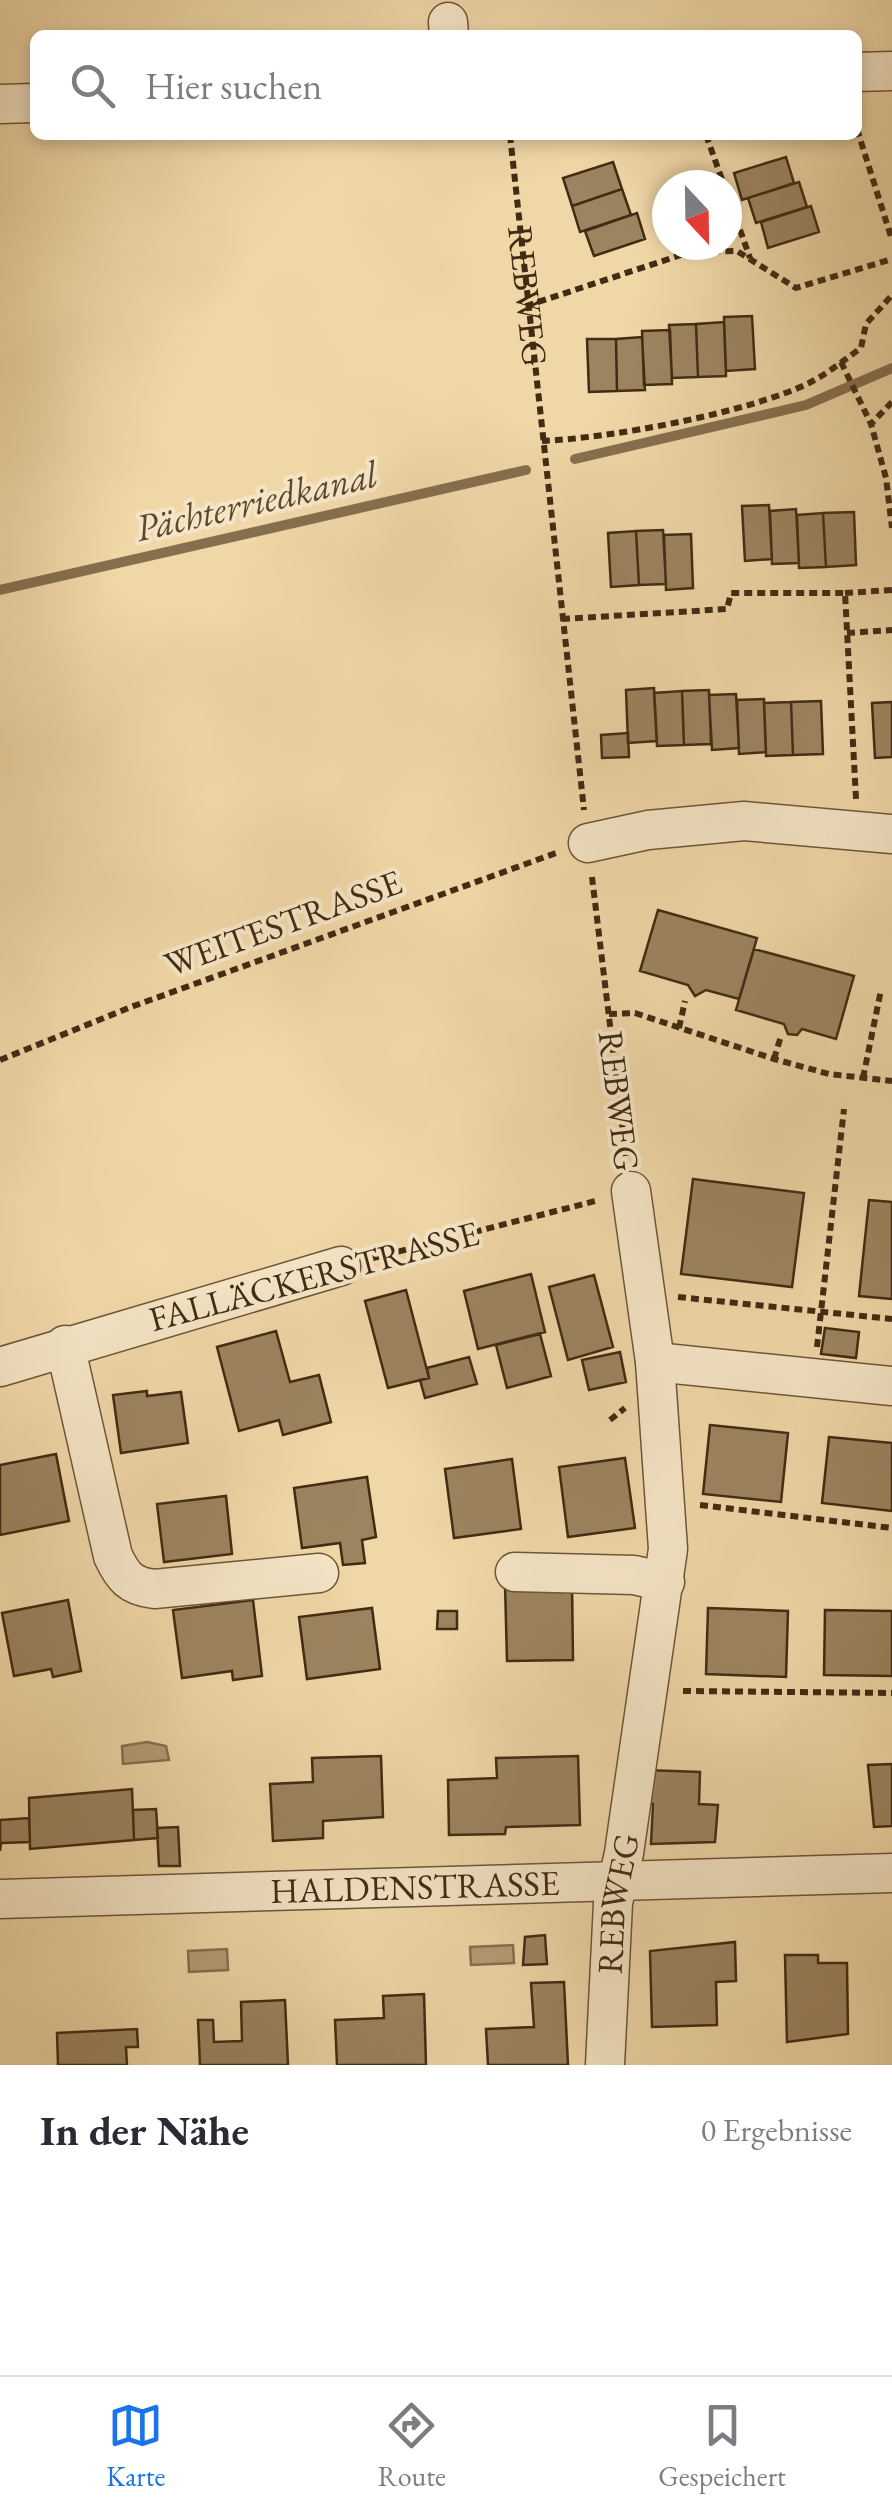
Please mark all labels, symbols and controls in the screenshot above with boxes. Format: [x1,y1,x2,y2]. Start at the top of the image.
search box [30,30,862,140]
icon: search [65,58,120,113]
text: Hier suchen [145,61,322,110]
north arrow [652,170,742,260]
street label: REBWEG [498,223,558,369]
water label: Pächterriedkanal [130,449,383,552]
street label: WEITESTRASSE [158,859,408,986]
street label: REBWEG [589,1028,650,1174]
street label: FALLÄCKERSTRASSE [144,1210,484,1341]
street label: REBWEG [587,1831,649,1975]
street label: HALDENSTRASSE [269,1860,560,1913]
text: In der Nähe [40,2103,249,2158]
text: 0 Ergebnisse [701,2109,852,2151]
tab: Karte [106,2398,165,2494]
tab: Route [378,2398,446,2494]
tab: Gespeichert [658,2398,786,2494]

